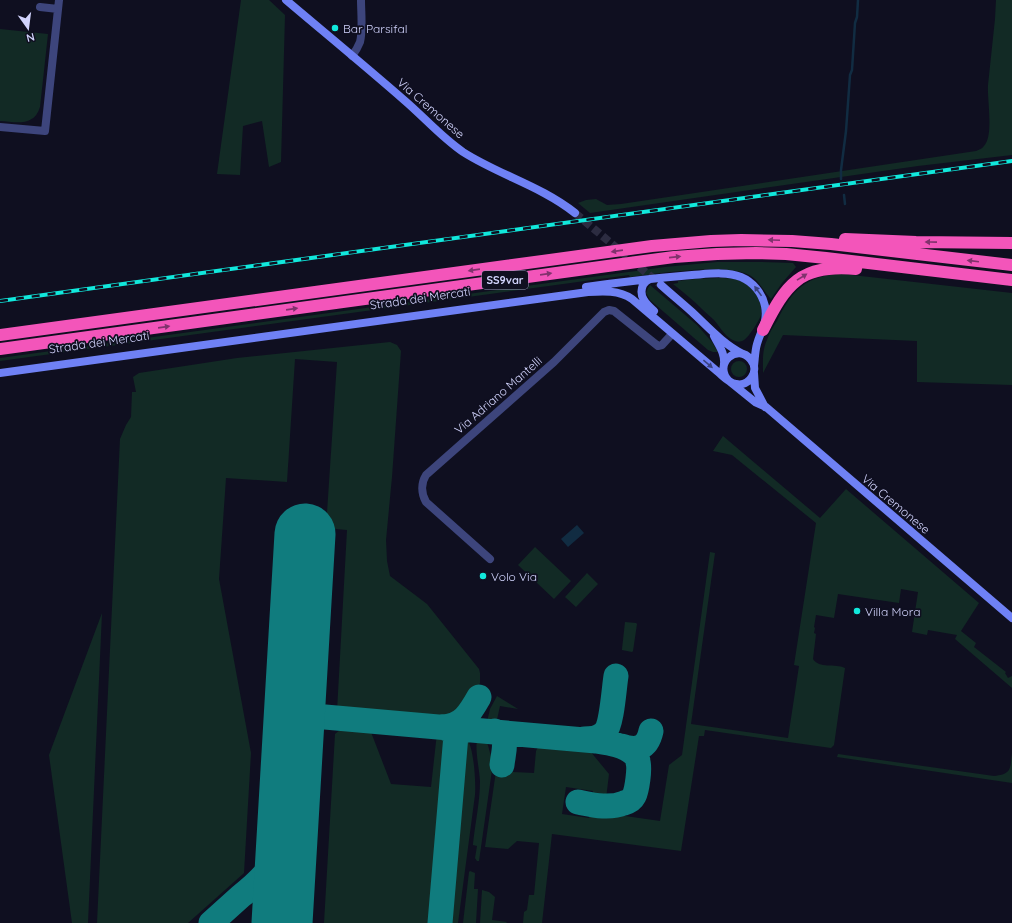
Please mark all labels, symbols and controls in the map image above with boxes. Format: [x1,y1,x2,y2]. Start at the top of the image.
north arrow [8,8,48,48]
place label: Bar Parsifal [343,21,408,36]
marker: Bar Parsifal [330,23,340,33]
text: N [25,30,36,45]
street label: Via Cremonese [394,75,468,141]
one-way arrow [768,237,780,244]
one-way arrow [924,239,937,245]
one-way arrow [611,248,623,254]
one-way arrow [669,254,681,260]
one-way arrow [967,258,979,264]
one-way arrow [468,267,480,273]
road number: SS9var [482,271,528,289]
one-way arrow [540,271,552,277]
one-way arrow [796,274,808,281]
street label: Strada dei Mercati [369,284,471,312]
one-way arrow [754,286,762,296]
one-way arrow [286,306,298,312]
one-way arrow [157,323,170,330]
street label: Strada dei Mercati [48,328,150,356]
street label: Via Adriano Mantelli [451,353,545,437]
one-way arrow [703,359,713,368]
street label: Via Cremonese [859,471,933,537]
place label: Volo Via [491,569,537,584]
marker: Volo Via [478,571,488,581]
place label: Villa Mora [865,604,921,619]
marker: Villa Mora [852,606,862,616]

